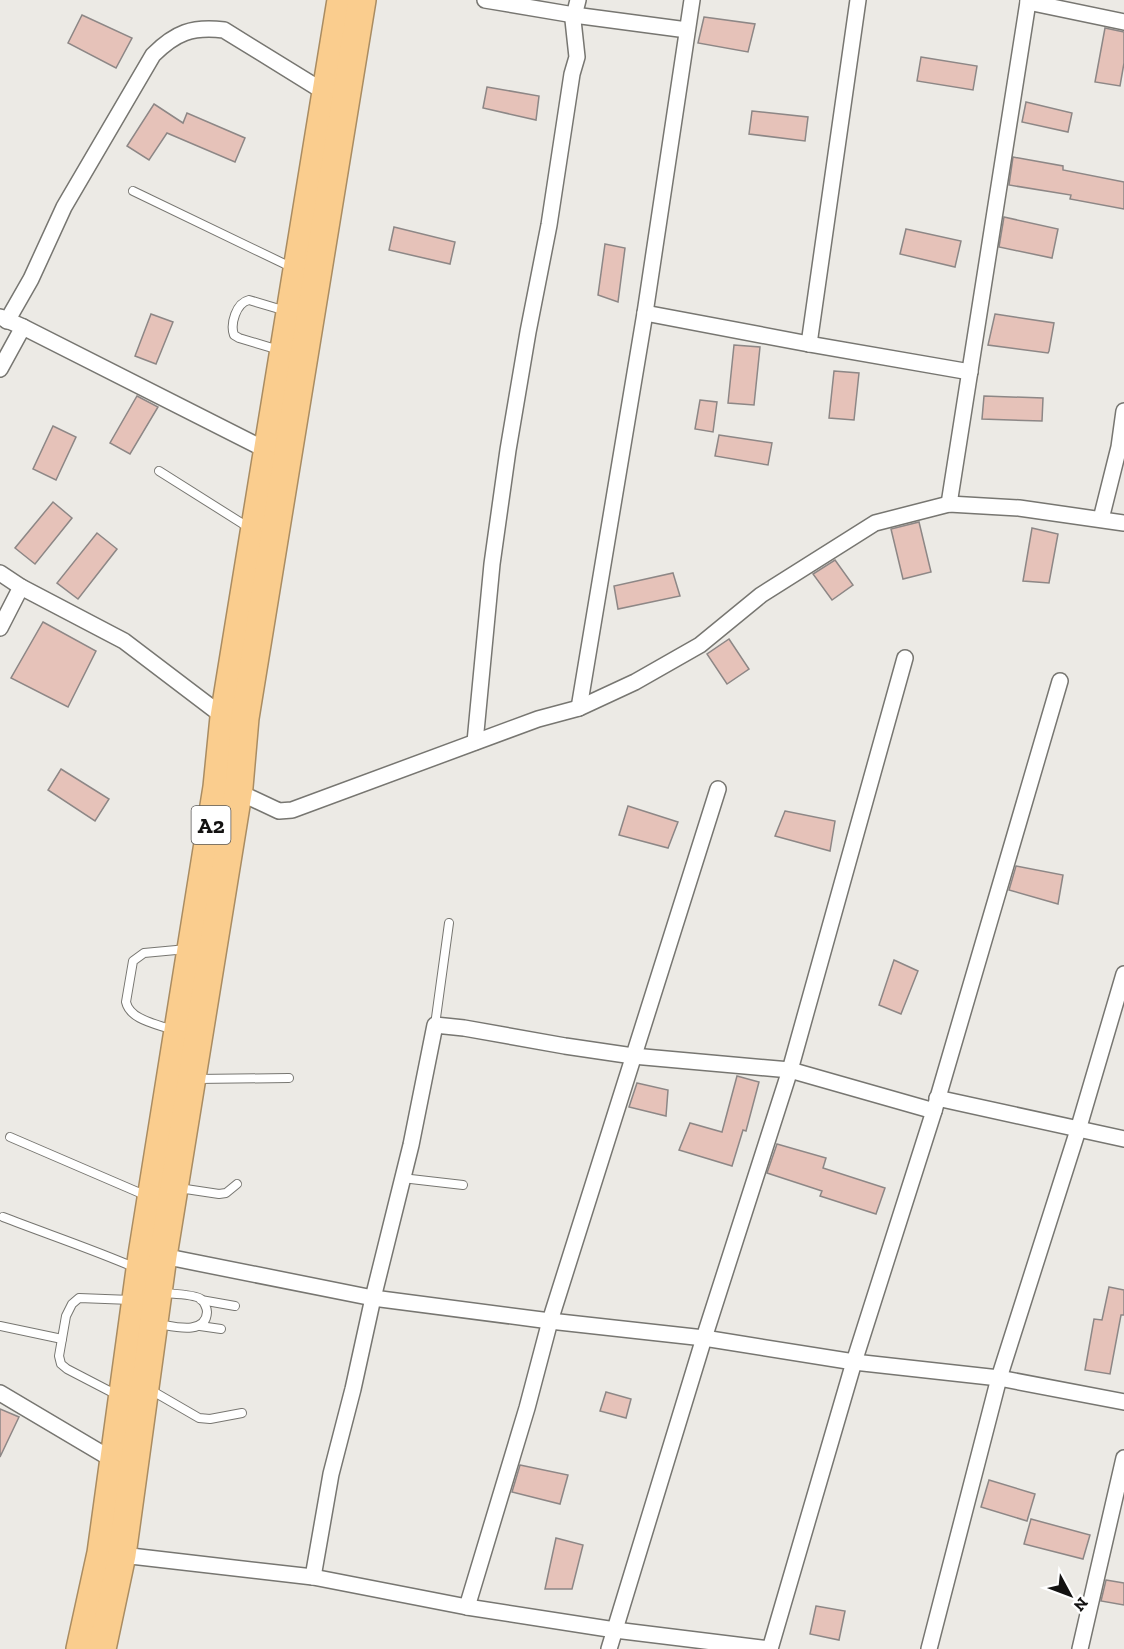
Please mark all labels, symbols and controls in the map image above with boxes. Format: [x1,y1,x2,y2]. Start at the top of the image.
road number: A2 [192,806,230,844]
north arrow [1040,1565,1100,1625]
text: N [1070,1594,1092,1615]

